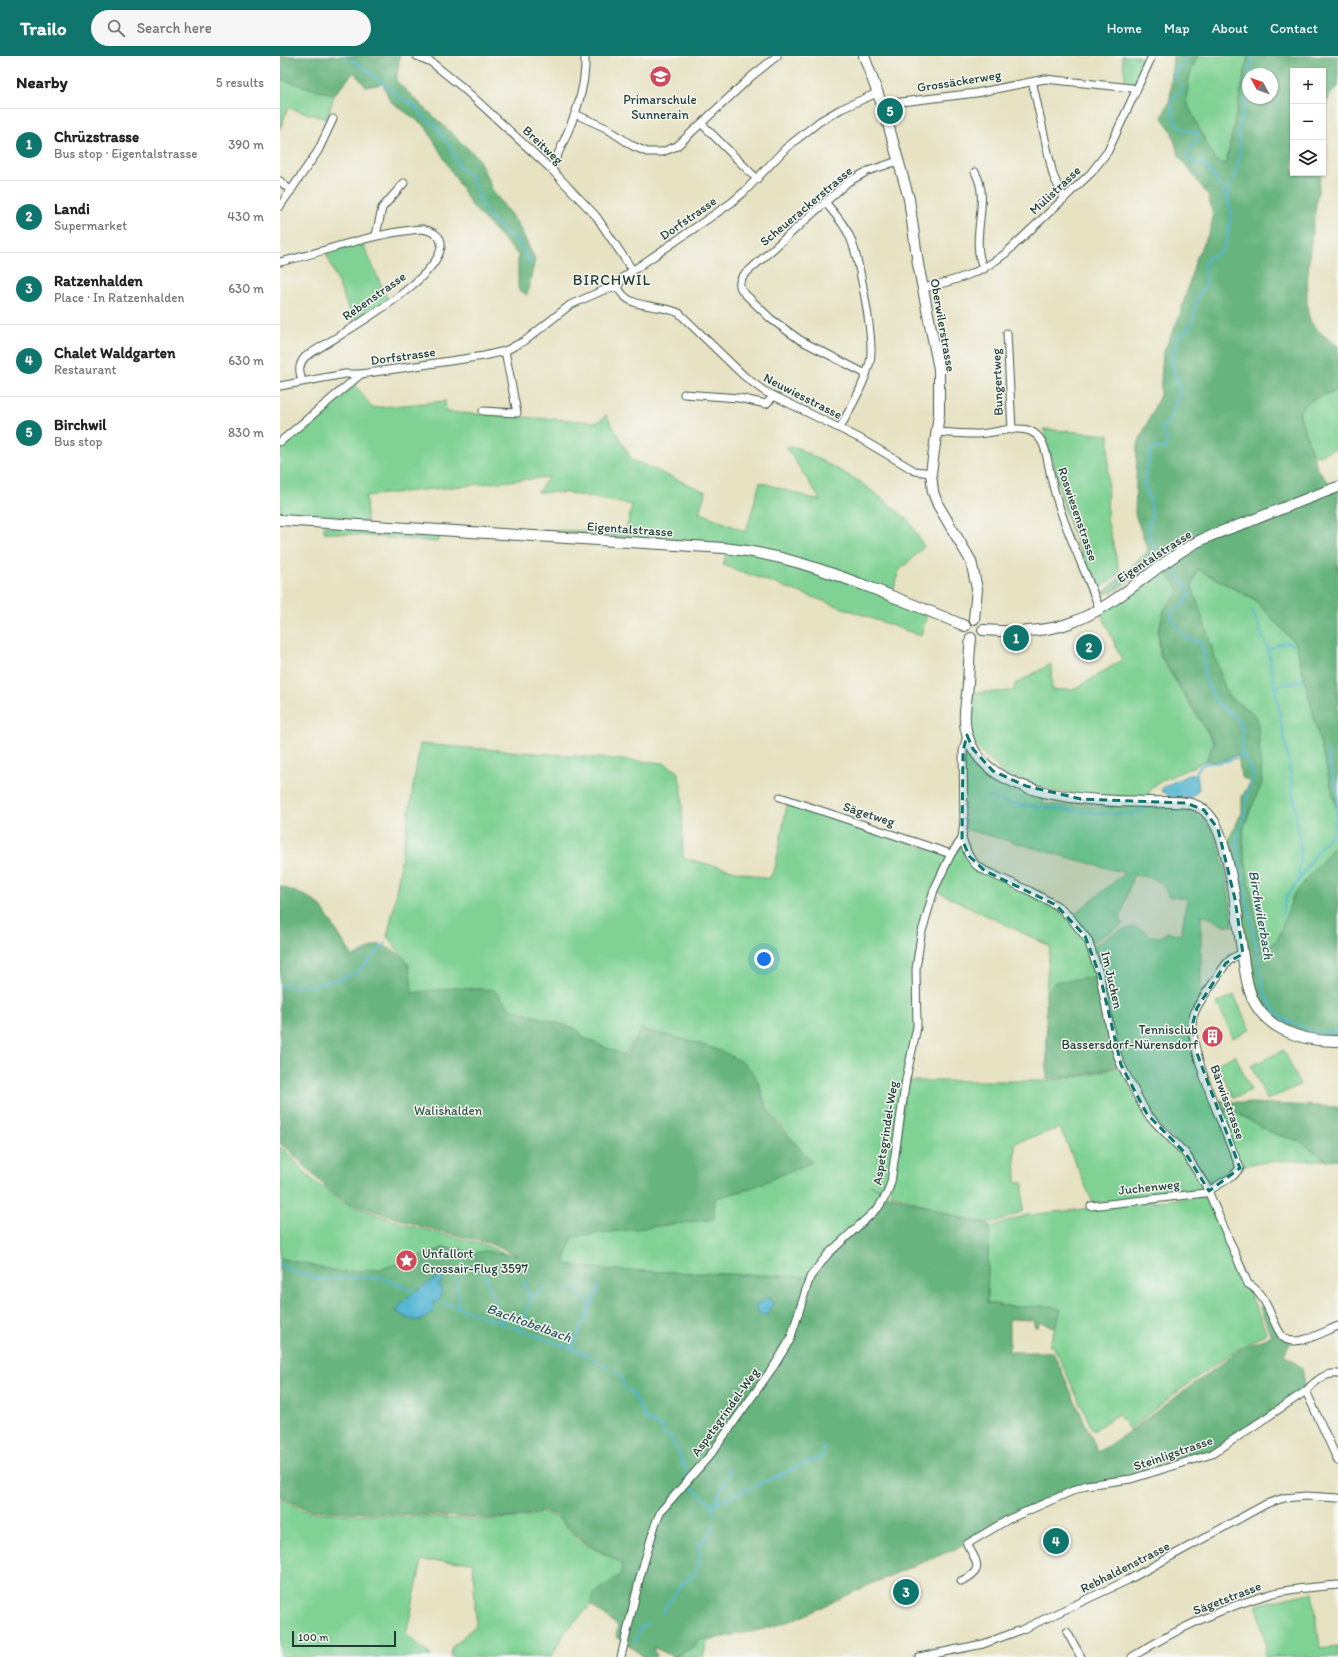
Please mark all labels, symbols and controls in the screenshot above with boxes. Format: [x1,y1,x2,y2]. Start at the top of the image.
search box [91,10,371,46]
text: Trailo [20,17,67,40]
icon: search [105,17,127,39]
text: Search here [137,19,212,37]
text: Home [1107,20,1142,37]
text: Map [1164,20,1190,37]
text: About [1212,20,1248,37]
text: Contact [1270,20,1318,37]
school or university icon: Primarschule Sunnerain [647,64,673,90]
street label: Grossäckerweg [916,67,1003,95]
north arrow [1242,68,1278,104]
map controls [1290,68,1326,176]
button: + [1290,68,1326,104]
text: Nearby [16,72,68,92]
text: 5 results [216,75,264,90]
place label: Primarschule Sunnerain [623,92,697,122]
pin: 5 [877,96,903,126]
button: − [1290,104,1326,140]
street label: Breitweg [520,123,567,168]
text: Chrüzstrasse [54,128,139,146]
text: 1 [26,137,32,152]
text: 390 m [228,137,264,152]
button: layers [1290,140,1326,176]
text: Bus stop · Eigentalstrasse [54,146,197,161]
street label: Scheuerackerstrasse [757,163,855,249]
street label: Mülistrasse [1026,163,1084,217]
street label: Dorfstrasse [657,193,719,243]
text: Landi [54,200,90,218]
text: 2 [26,209,32,224]
text: 430 m [227,209,264,224]
text: Supermarket [54,218,127,233]
street label: Rebenstrasse [339,269,409,323]
district label: BIRCHWIL [573,271,651,289]
text: Ratzenhalden [54,272,143,290]
street label: Oberwilerstrasse [927,277,959,373]
text: 3 [25,281,33,296]
text: 630 m [228,281,264,296]
text: Place · In Ratzenhalden [54,290,184,305]
text: Chalet Waldgarten [54,344,176,362]
street label: Dorfstrasse [370,344,436,368]
street label: Bungertweg [988,348,1006,416]
text: 4 [25,353,33,368]
text: 630 m [228,353,264,368]
text: Restaurant [54,362,116,377]
street label: Neuwiesstrasse [761,370,845,422]
text: Birchwil [54,416,107,434]
text: 5 [26,425,32,440]
text: 830 m [228,425,264,440]
text: Bus stop [54,434,102,449]
street label: Roswiesenstrasse [1055,465,1101,563]
street label: Eigentalstrasse [587,519,673,539]
street label: Eigentalstrasse [1114,526,1194,586]
pin: 1 [1003,623,1029,653]
pin: 2 [1076,632,1102,662]
street label: Sägetweg [841,799,897,830]
water label: Birchwilerbach [1245,869,1277,961]
your location [754,949,774,969]
street label: Im Juchen [1098,950,1126,1011]
place label: Tennisclub Bassersdorf-Nürensdorf [1061,1022,1198,1052]
building icon: Tennisclub Bassersdorf-Nürensdorf [1200,1023,1226,1049]
street label: Bärwisstrasse [1208,1063,1248,1141]
street label: Aspetsgrindel-Weg [869,1079,901,1186]
park label: Walishalden [414,1103,483,1118]
street label: Juchenweg [1118,1176,1181,1198]
place label: Unfallort Crossair-Flug 3597 [422,1246,529,1276]
place icon: Unfallort Crossair-Flug 3597 [394,1247,420,1273]
water label: Bachtobelbach [484,1300,574,1346]
street label: Aspetsgrindel-Weg [688,1365,762,1459]
street label: Steinligstrasse [1131,1432,1215,1474]
pin: 4 [1043,1526,1069,1556]
street label: Rebhaldenstrasse [1078,1538,1172,1596]
pin: 3 [893,1577,919,1607]
street label: Sägetstrasse [1191,1578,1263,1618]
scale bar [292,1629,396,1648]
text: 100 m [298,1631,328,1644]

